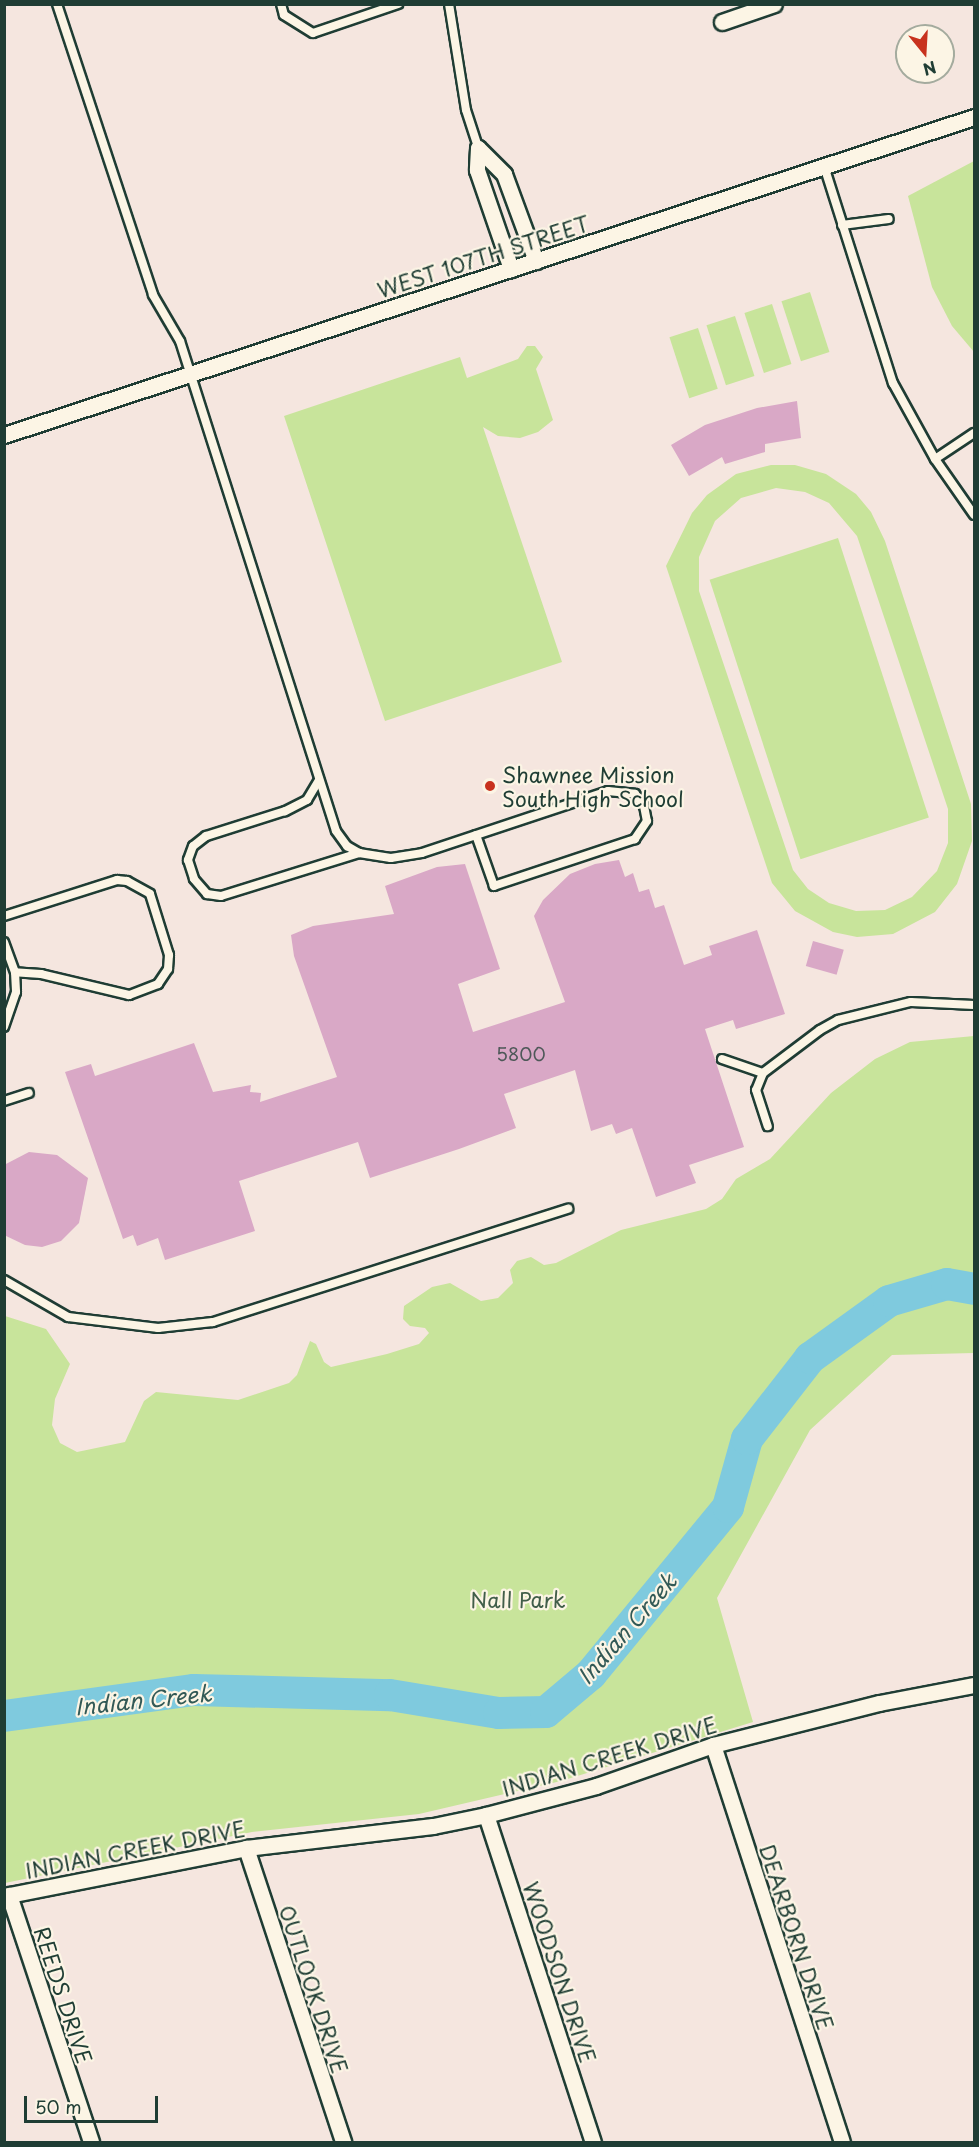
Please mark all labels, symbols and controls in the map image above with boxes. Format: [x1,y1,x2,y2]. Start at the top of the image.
north arrow [895,24,955,84]
text: N [920,56,940,83]
street label: WEST 107TH STREET [373,210,593,302]
place label: Shawnee Mission South High School [502,761,686,811]
marker: Shawnee Mission South High School [483,779,497,793]
house number: 5800 [496,1043,546,1065]
water label: Indian Creek [571,1567,681,1689]
park label: Nall Park [470,1586,566,1612]
water label: Indian Creek [73,1679,213,1719]
street label: INDIAN CREEK DRIVE [496,1711,722,1801]
street label: INDIAN CREEK DRIVE [21,1815,249,1883]
street label: DEARBORN DRIVE [755,1841,839,2033]
street label: WOODSON DRIVE [519,1879,601,2065]
street label: OUTLOOK DRIVE [275,1901,353,2077]
street label: REEDS DRIVE [30,1923,98,2067]
scale bar [27,2084,160,2122]
text: 50 m [35,2093,82,2120]

